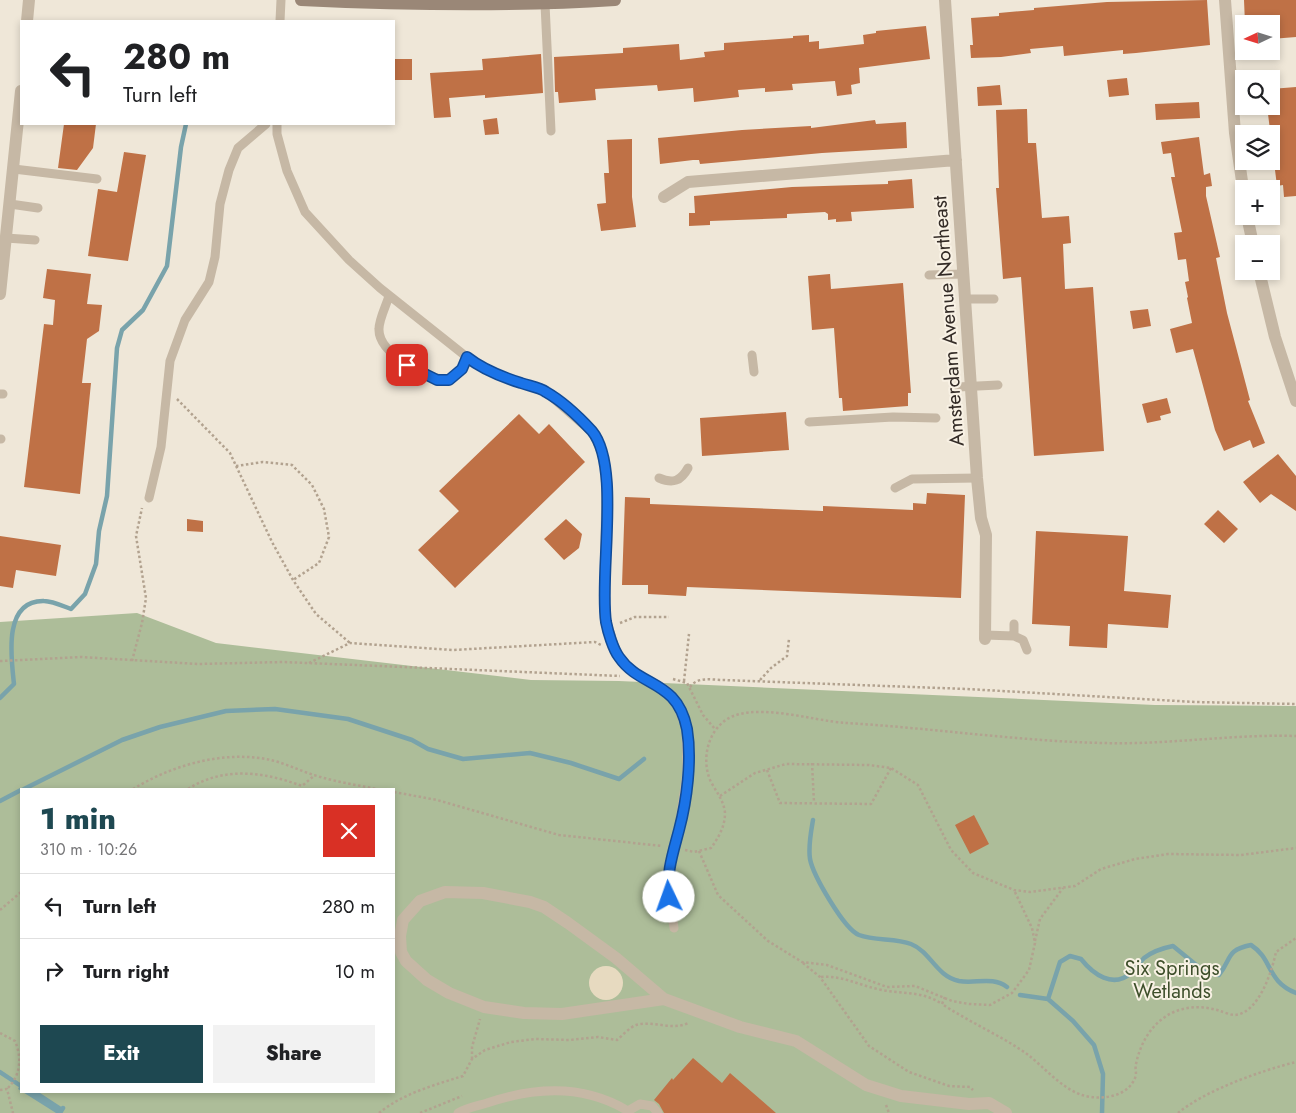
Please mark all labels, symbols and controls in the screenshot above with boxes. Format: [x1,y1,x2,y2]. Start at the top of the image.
north arrow [1235,15,1280,60]
map controls [1235,15,1280,280]
text: 280 m [123,32,230,82]
icon: left [40,40,105,105]
button: search [1235,70,1280,115]
text: Turn left [123,78,197,110]
button: layers [1235,125,1280,170]
button: + [1235,180,1280,225]
street label: Amsterdam Avenue Northeast [925,195,972,447]
button: − [1235,235,1280,280]
pin [386,344,428,386]
icon: arrive [393,351,421,379]
text: 1 min [40,797,116,840]
button: close [323,805,375,857]
text: 310 m · 10:26 [40,838,137,861]
position arrow [642,870,694,922]
icon: left [40,892,68,920]
text: Turn left [83,893,156,920]
text: 280 m [322,893,375,920]
park label: Six Springs Wetlands [1125,954,1219,1006]
icon: right [40,957,68,985]
text: Turn right [83,958,169,985]
text: 10 m [335,958,375,985]
button: Exit [40,1025,203,1083]
button: Share [213,1025,375,1083]

